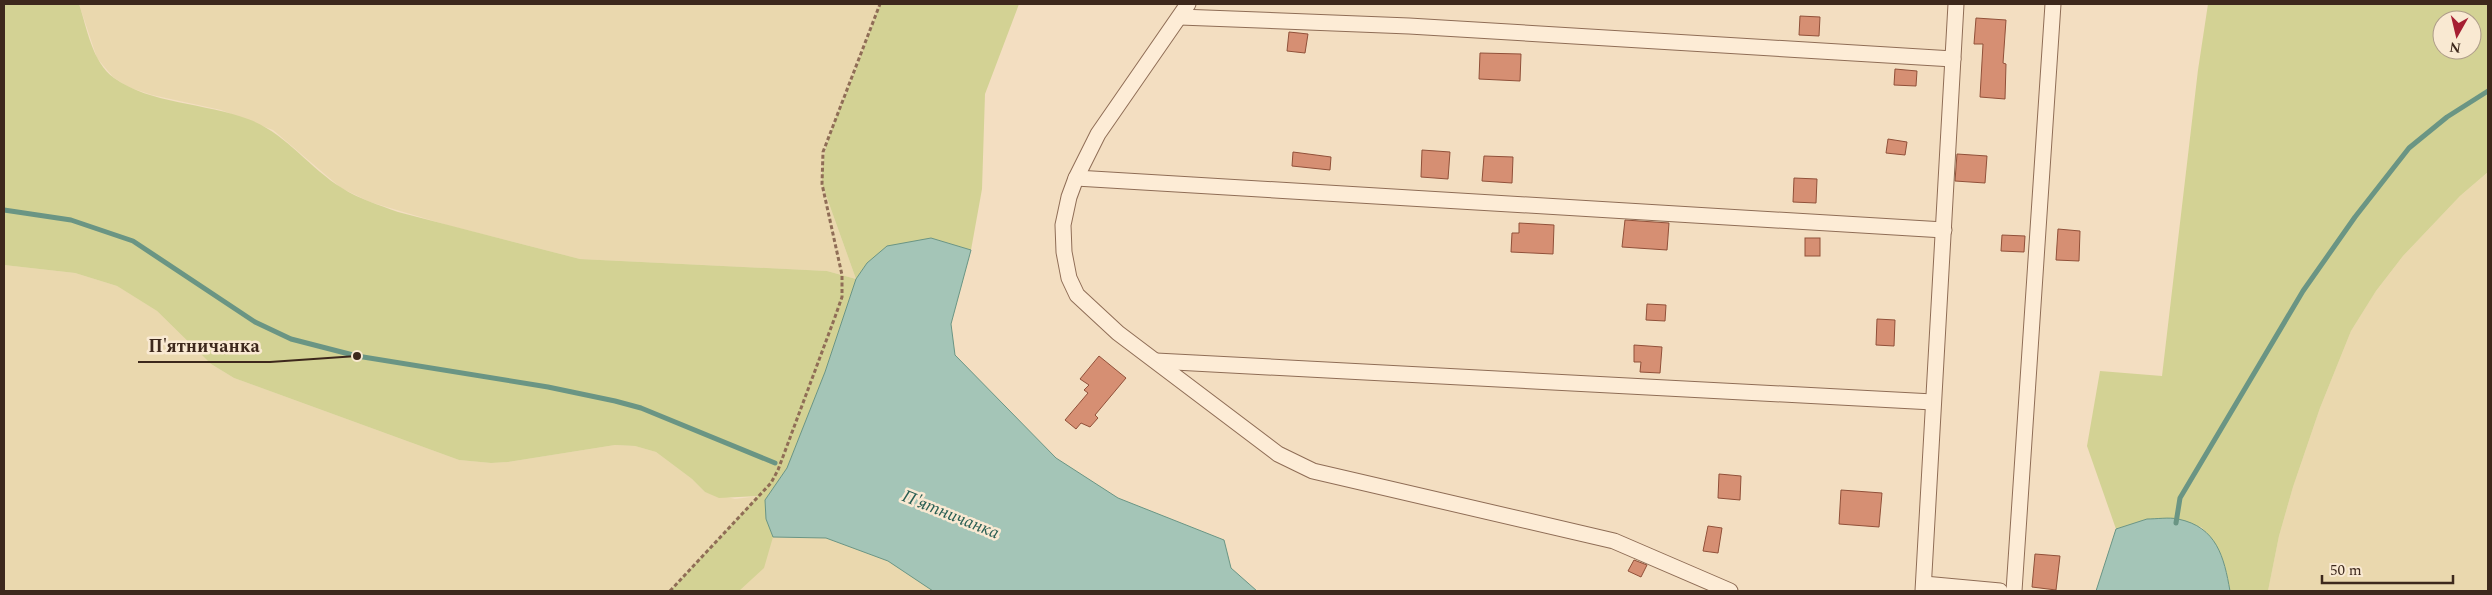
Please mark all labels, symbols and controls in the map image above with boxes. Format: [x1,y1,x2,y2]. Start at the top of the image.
north arrow [2432,10,2482,60]
text: N [2448,36,2462,59]
callout: П'ятничанка [138,329,270,362]
text: П'ятничанка [148,333,261,360]
water label: П'ятничанка [898,483,1004,546]
scale bar [2322,552,2453,584]
text: 50 m [2330,559,2362,582]

